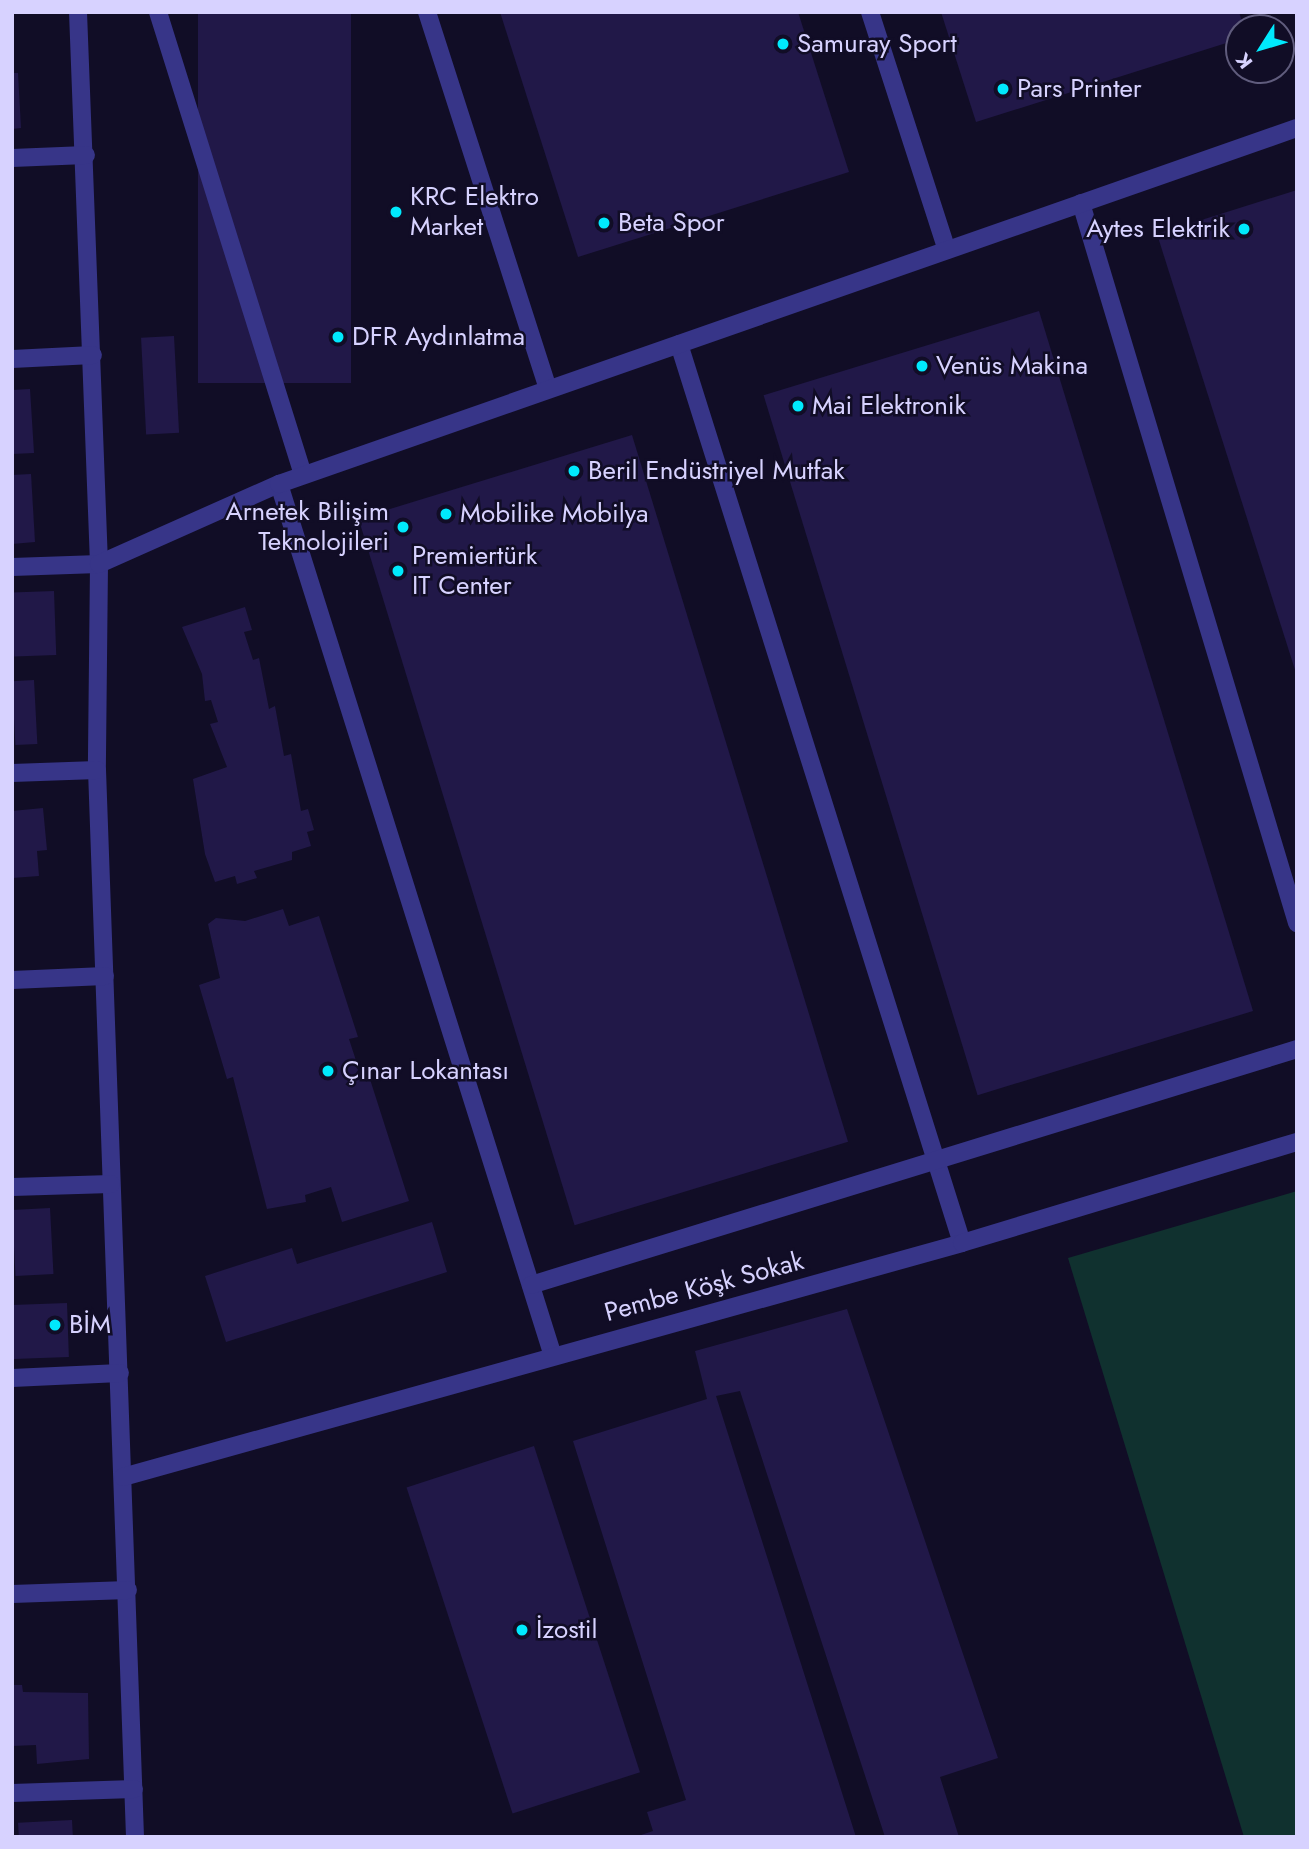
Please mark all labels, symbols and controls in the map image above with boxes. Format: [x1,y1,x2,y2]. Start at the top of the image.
north arrow [1225,14,1295,84]
place label: Samuray Sport [797,28,957,60]
marker: Samuray Sport [775,36,791,52]
text: K [1230,47,1259,74]
place label: Pars Printer [1017,73,1142,105]
marker: Pars Printer [995,81,1011,97]
place label: KRC Elektro Market [410,181,539,242]
marker: KRC Elektro Market [388,204,404,220]
place label: Beta Spor [618,207,725,239]
place label: Aytes Elektrik [1086,213,1230,245]
marker: Beta Spor [596,215,612,231]
marker: Aytes Elektrik [1236,221,1252,237]
place label: DFR Aydınlatma [352,321,525,353]
marker: DFR Aydınlatma [330,329,346,345]
place label: Venüs Makina [936,350,1088,382]
marker: Venüs Makina [914,358,930,374]
place label: Mai Elektronik [812,390,966,422]
marker: Mai Elektronik [790,398,806,414]
place label: Beril Endüstriyel Mutfak [588,455,845,487]
marker: Beril Endüstriyel Mutfak [566,463,582,479]
place label: Arnetek Bilişim Teknolojileri [225,496,389,558]
place label: Mobilike Mobilya [460,498,649,530]
marker: Mobilike Mobilya [438,506,454,522]
marker: Arnetek Bilişim Teknolojileri [395,519,411,535]
place label: Premiertürk IT Center [412,540,537,602]
marker: Premiertürk IT Center [390,563,406,579]
place label: Çınar Lokantası [342,1055,509,1087]
marker: Çınar Lokantası [320,1063,336,1079]
street label: Pembe Köşk Sokak [601,1245,807,1329]
place label: BİM [69,1309,111,1341]
marker: BİM [47,1317,63,1333]
place label: İzostil [536,1614,598,1646]
marker: İzostil [514,1622,530,1638]

